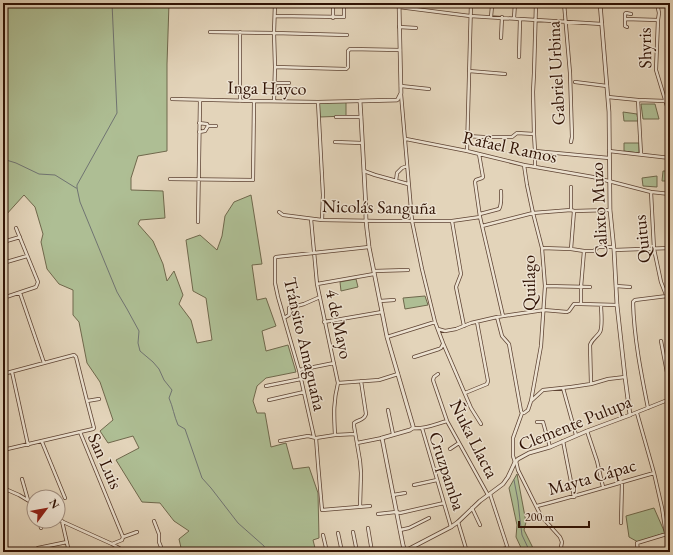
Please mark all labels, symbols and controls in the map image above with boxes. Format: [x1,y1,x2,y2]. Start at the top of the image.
street label: Gabriel Urbina [541,19,570,126]
street label: Shyris [633,27,656,69]
street label: Inga Hayco [227,75,307,100]
street label: Rafael Ramos [461,125,560,168]
street label: Calixto Muzo [584,161,612,259]
street label: Nicolás Sanguña [322,194,437,219]
street label: Quitus [628,214,655,264]
street label: Quilago [517,255,540,311]
street label: Tránsito Amaguaña [279,275,332,414]
street label: 4 de Mayo [321,287,358,361]
street label: Clemente Pulupa [515,389,636,456]
street label: Ñuka Llacta [445,396,504,483]
street label: San Luis [83,429,128,493]
street label: Cruzpamba [424,429,471,514]
street label: Mayta Cápac [545,453,639,500]
north arrow [26,489,66,529]
text: N [46,496,63,511]
scale bar [519,503,589,529]
text: 200 m [525,509,555,525]

